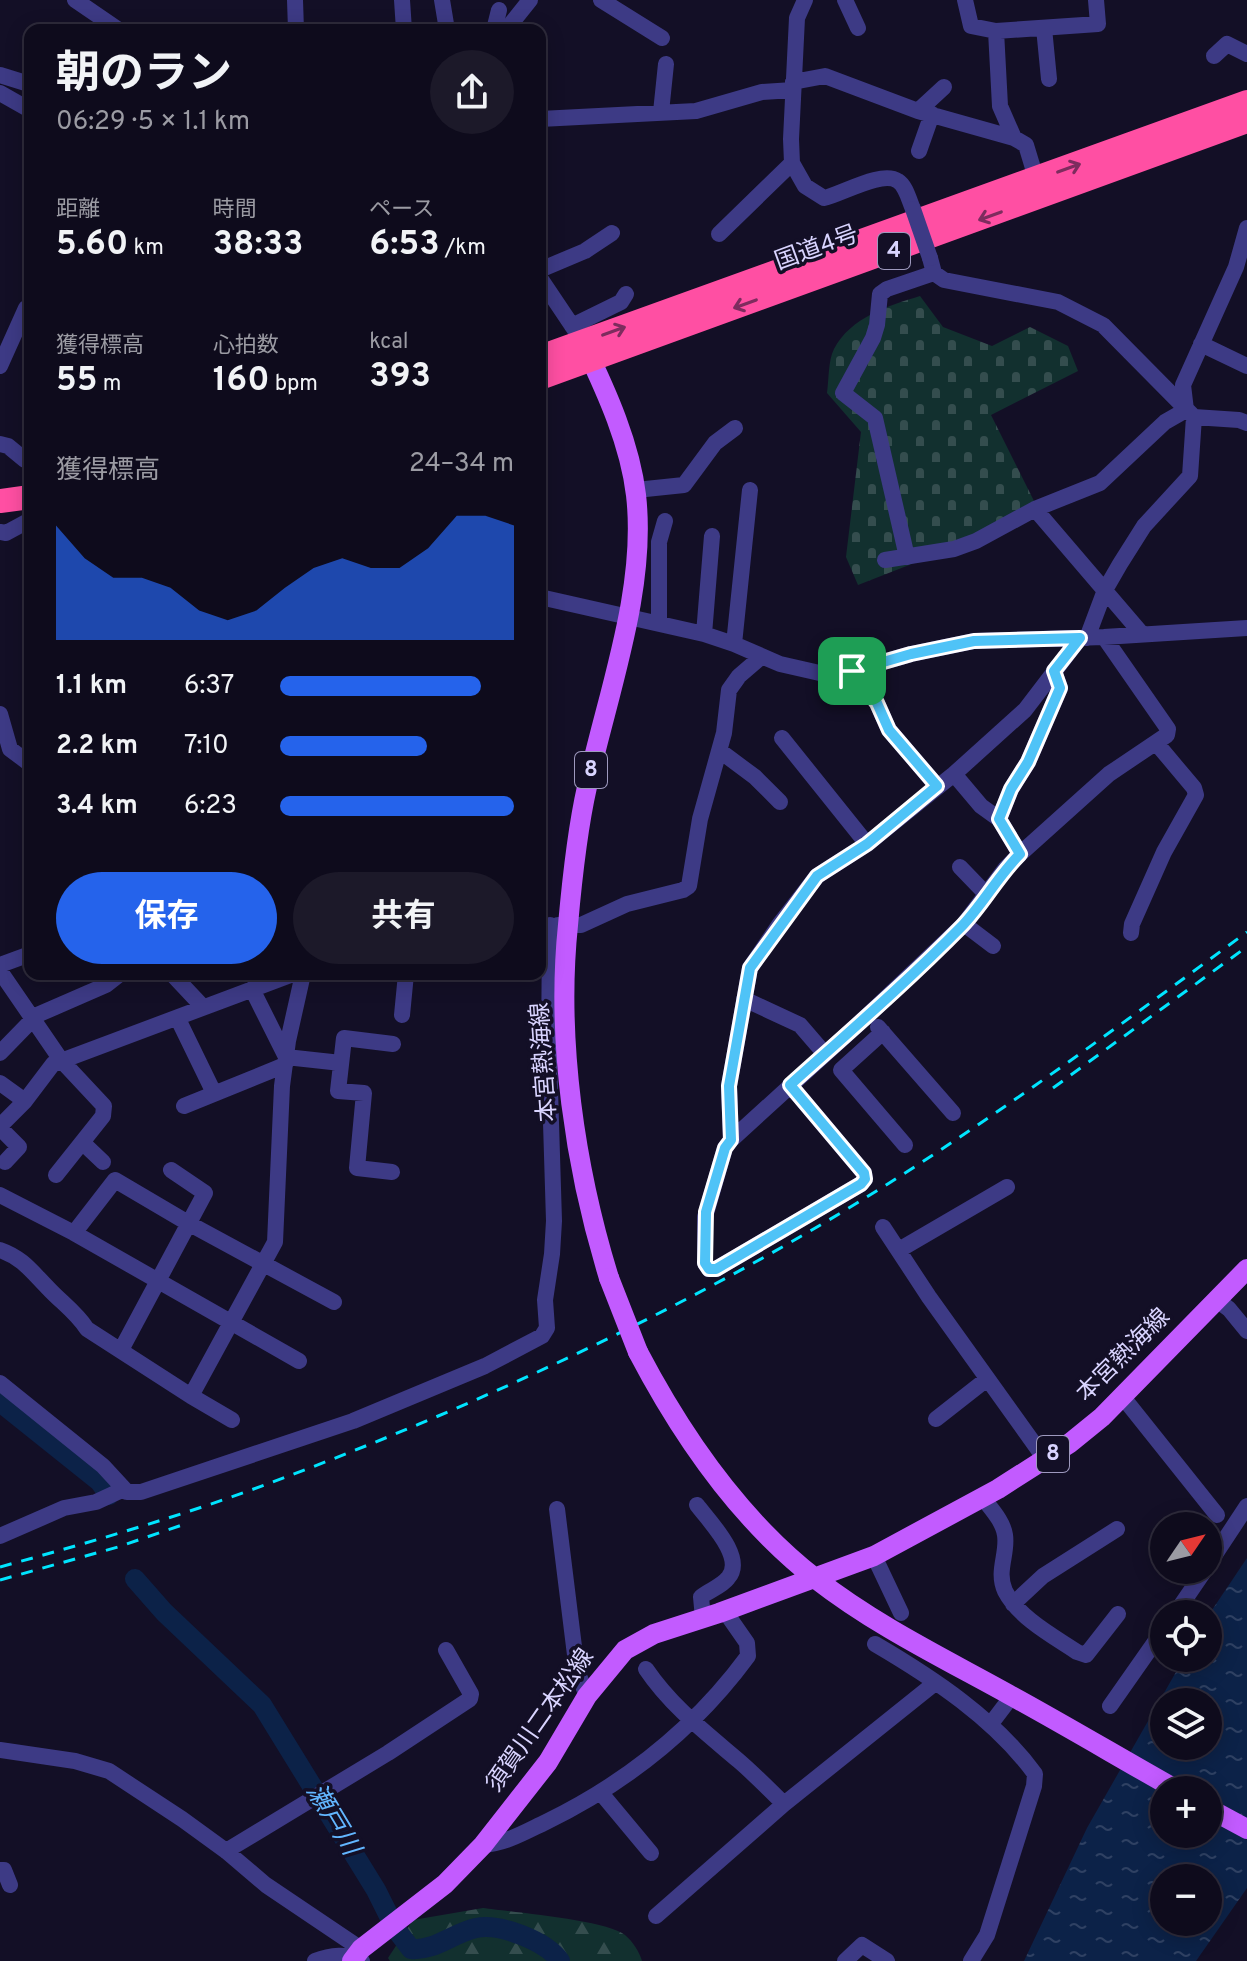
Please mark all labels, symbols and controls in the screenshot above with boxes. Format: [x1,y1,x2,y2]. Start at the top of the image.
text: 朝のラン [56,48,232,104]
button: share [430,50,514,134]
text: 06:29 · 5 × 1.1 km [56,106,250,139]
one-way arrow [1056,160,1081,174]
text: 距離 [56,197,100,224]
text: 時間 [213,197,257,224]
text: ペース [369,197,434,224]
one-way arrow [978,210,1003,224]
street label: 国道4号 [771,220,863,278]
text: 5.60 [56,224,128,267]
text: 38:33 [213,224,303,267]
text: 6:53 [369,224,440,267]
road number: 4 [878,233,910,269]
text: km [128,235,164,262]
text: /km [440,235,486,262]
one-way arrow [733,298,758,313]
one-way arrow [601,323,626,338]
text: kcal [369,329,408,356]
text: 獲得標高 [56,333,144,360]
text: 心拍数 [213,333,279,360]
text: 393 [369,356,431,399]
text: 55 [56,360,98,403]
text: 160 [213,360,270,403]
text: m [98,371,121,398]
text: bpm [270,371,318,398]
text: 24–34 m [409,448,514,481]
text: 獲得標高 [56,455,160,488]
pin [818,637,886,705]
icon: arrive [830,649,874,693]
text: 1.1 km [56,670,127,703]
text: 6:37 [184,670,234,703]
text: 2.2 km [56,730,138,763]
text: 7:10 [184,730,229,763]
road number: 8 [575,752,607,788]
text: 3.4 km [56,790,138,823]
text: 6:23 [184,790,237,823]
button: 保存 [56,872,277,964]
button: 共有 [293,872,514,964]
street label: 本宮熱海線 [526,1001,564,1123]
street label: 本宮熱海線 [1071,1303,1177,1409]
road number: 8 [1037,1436,1069,1472]
north arrow [1150,1512,1222,1584]
map controls [1150,1512,1222,1936]
button: locate [1150,1600,1222,1672]
street label: 須賀川二本松線 [481,1644,601,1798]
button: layers [1150,1688,1222,1760]
button: + [1150,1776,1222,1848]
water label: 瀬戸川 [298,1778,368,1864]
button: − [1150,1864,1222,1936]

